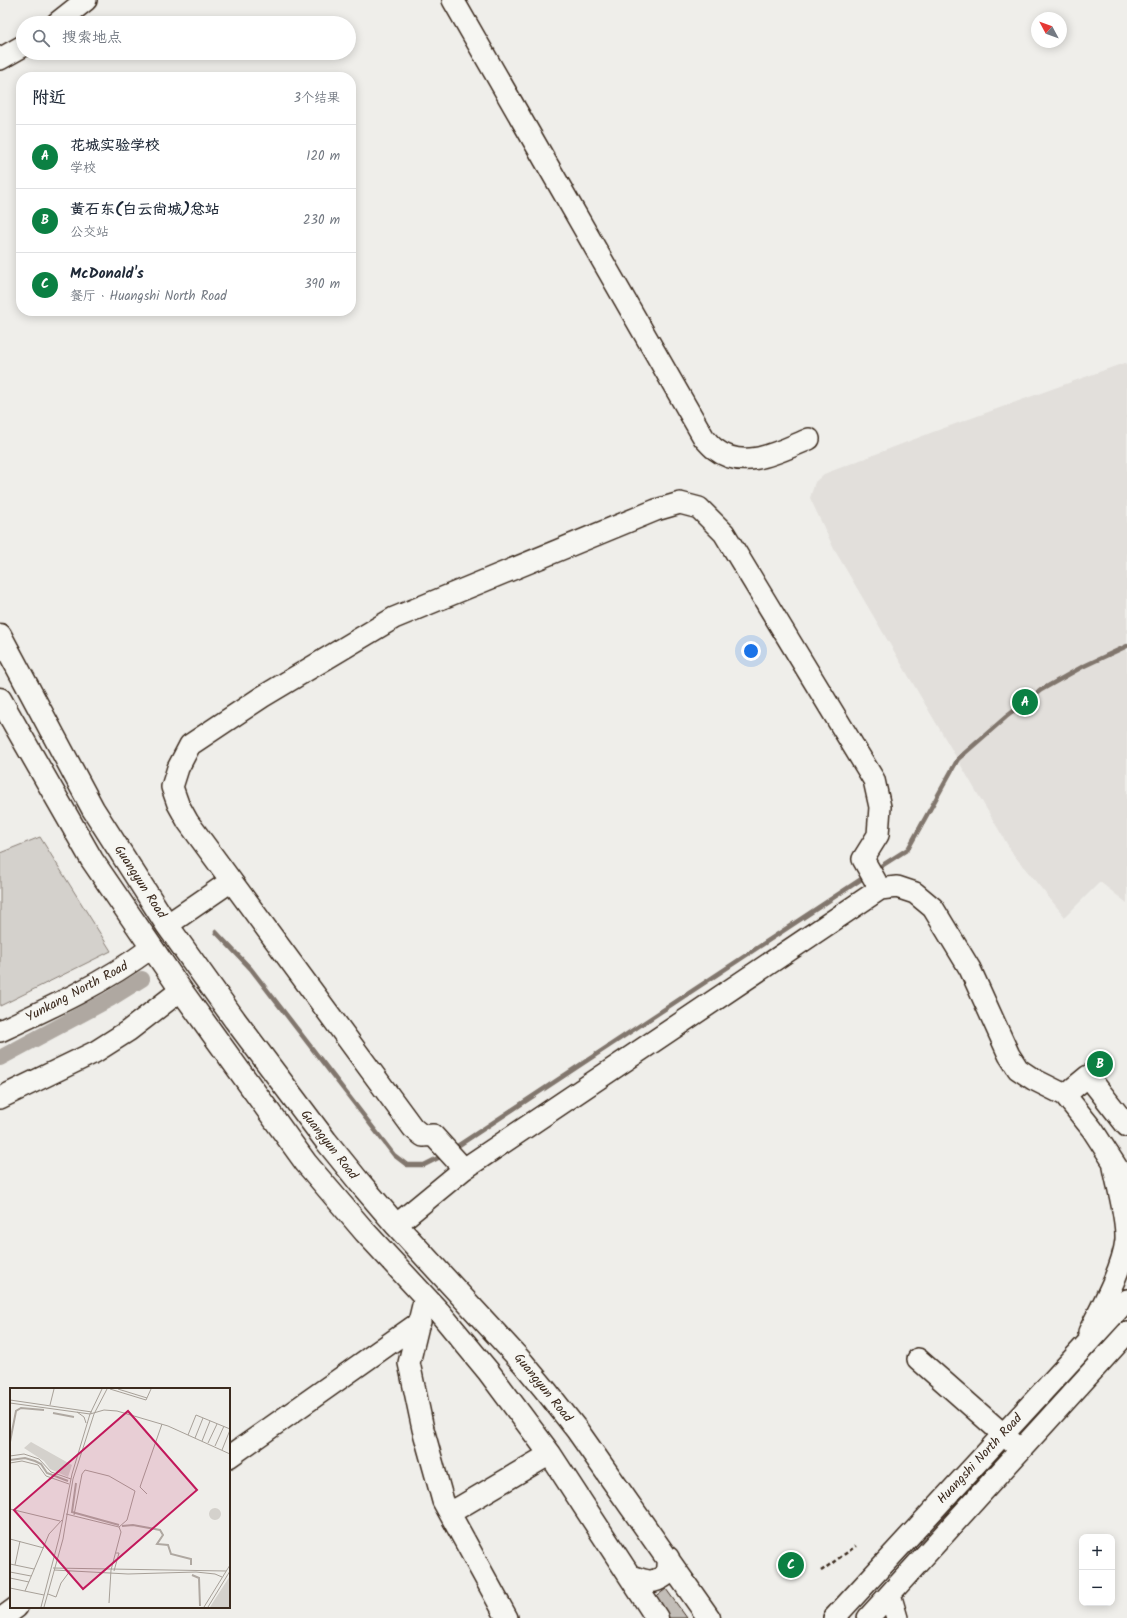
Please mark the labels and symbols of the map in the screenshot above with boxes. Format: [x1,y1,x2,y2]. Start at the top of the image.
north arrow [1031,12,1067,48]
your location [741,641,761,661]
pin: A [1012,687,1038,717]
street label: Guangyun Road [108,841,172,923]
street label: Yunkang North Road [22,956,132,1028]
pin: B [1087,1049,1113,1079]
street label: Guangyun Road [295,1105,363,1185]
street label: Guangyun Road [508,1349,578,1428]
inset map [10,1388,230,1608]
street label: Huangshi North Road [932,1409,1028,1509]
pin: C [778,1550,804,1580]

